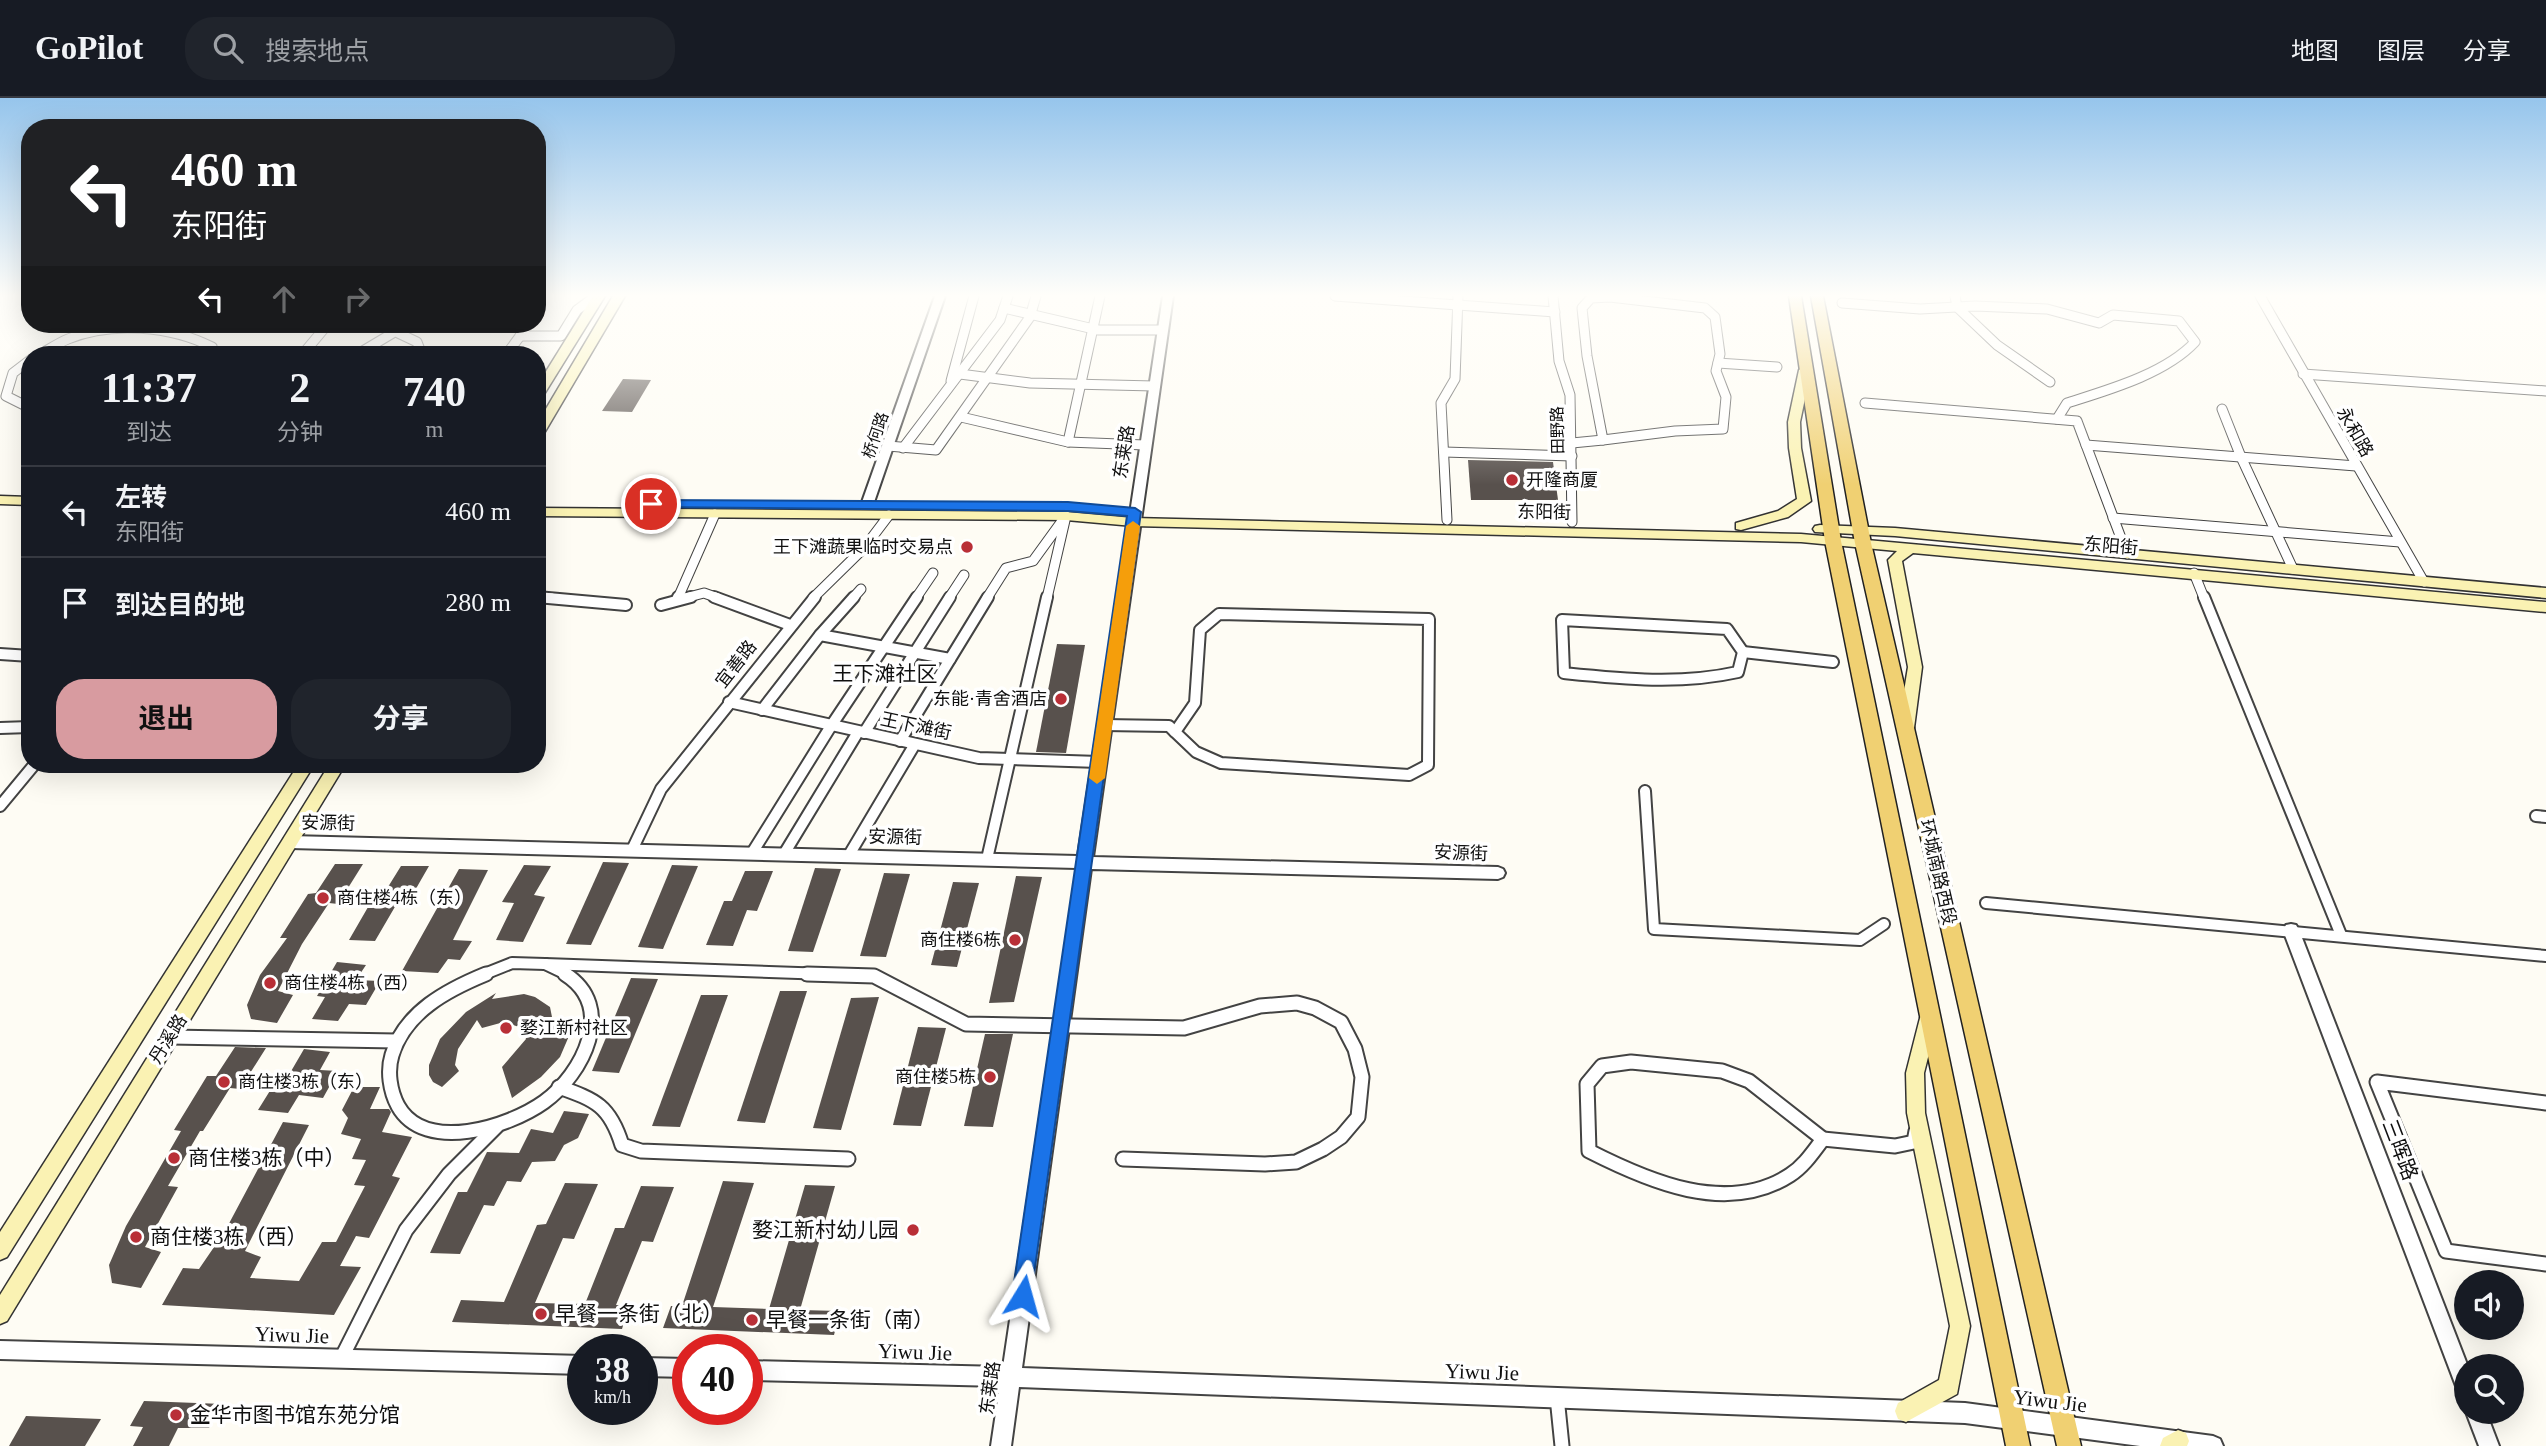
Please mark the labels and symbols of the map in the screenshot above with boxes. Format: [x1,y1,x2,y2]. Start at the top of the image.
street label: 永和路 [2333,404,2377,460]
street label: 田野路 [1549,406,1566,454]
street label: 桥何路 [860,410,891,461]
street label: 东莱路 [1110,424,1138,480]
place label: 开隆商厦 [1526,470,1598,490]
marker: 开隆商厦 [1504,472,1520,488]
pin [621,474,681,534]
street label: 东阳街 [1517,502,1571,522]
street label: 东阳街 [2083,534,2139,558]
place label: 王下滩蔬果临时交易点 [773,537,953,557]
marker: 王下滩蔬果临时交易点 [959,539,975,555]
street label: 宜善路 [711,637,761,691]
district label: 王下滩社区 [833,662,938,686]
place label: 东能·青舍酒店 [933,689,1047,709]
marker: 东能·青舍酒店 [1053,691,1069,707]
street label: 王下滩街 [879,709,953,743]
street label: 安源街 [301,813,355,833]
street label: 环城南路西段 [1916,817,1960,927]
street label: 安源街 [868,827,922,847]
street label: 安源街 [1434,842,1488,864]
place label: 商住楼4栋（东） [337,888,472,908]
marker: 商住楼4栋（东） [315,890,331,906]
place label: 商住楼6栋 [920,930,1001,950]
marker: 商住楼6栋 [1007,932,1023,948]
place label: 商住楼4栋（西） [284,973,419,993]
marker: 商住楼4栋（西） [262,975,278,991]
street label: 丹溪路 [145,1011,191,1067]
place label: 婺江新村社区 [520,1018,628,1038]
marker: 婺江新村社区 [498,1020,514,1036]
place label: 商住楼5栋 [895,1067,976,1087]
marker: 商住楼5栋 [982,1069,998,1085]
place label: 商住楼3栋（东） [238,1072,373,1092]
marker: 商住楼3栋（东） [216,1074,232,1090]
street label: 三晖路 [2378,1116,2422,1184]
place label: 商住楼3栋（中） [188,1146,346,1170]
marker: 商住楼3栋（中） [166,1150,182,1166]
place label: 婺江新村幼儿园 [752,1218,899,1242]
marker: 婺江新村幼儿园 [905,1222,921,1238]
place label: 商住楼3栋（西） [150,1225,308,1249]
marker: 商住楼3栋（西） [128,1229,144,1245]
position arrow [986,1259,1060,1333]
place label: 早餐一条街（北） [555,1302,723,1326]
marker: 早餐一条街（北） [533,1306,549,1322]
place label: 早餐一条街（南） [766,1308,934,1332]
marker: 早餐一条街（南） [744,1312,760,1328]
street label: Yiwu Jie [255,1322,329,1348]
speed limit sign: 40 [672,1334,763,1425]
street label: Yiwu Jie [878,1339,952,1365]
street label: Yiwu Jie [1445,1359,1519,1385]
street label: 东莱路 [976,1360,1004,1416]
street label: Yiwu Jie [2012,1385,2088,1417]
place label: 金华市图书馆东苑分馆 [190,1403,400,1427]
marker: 金华市图书馆东苑分馆 [168,1407,184,1423]

